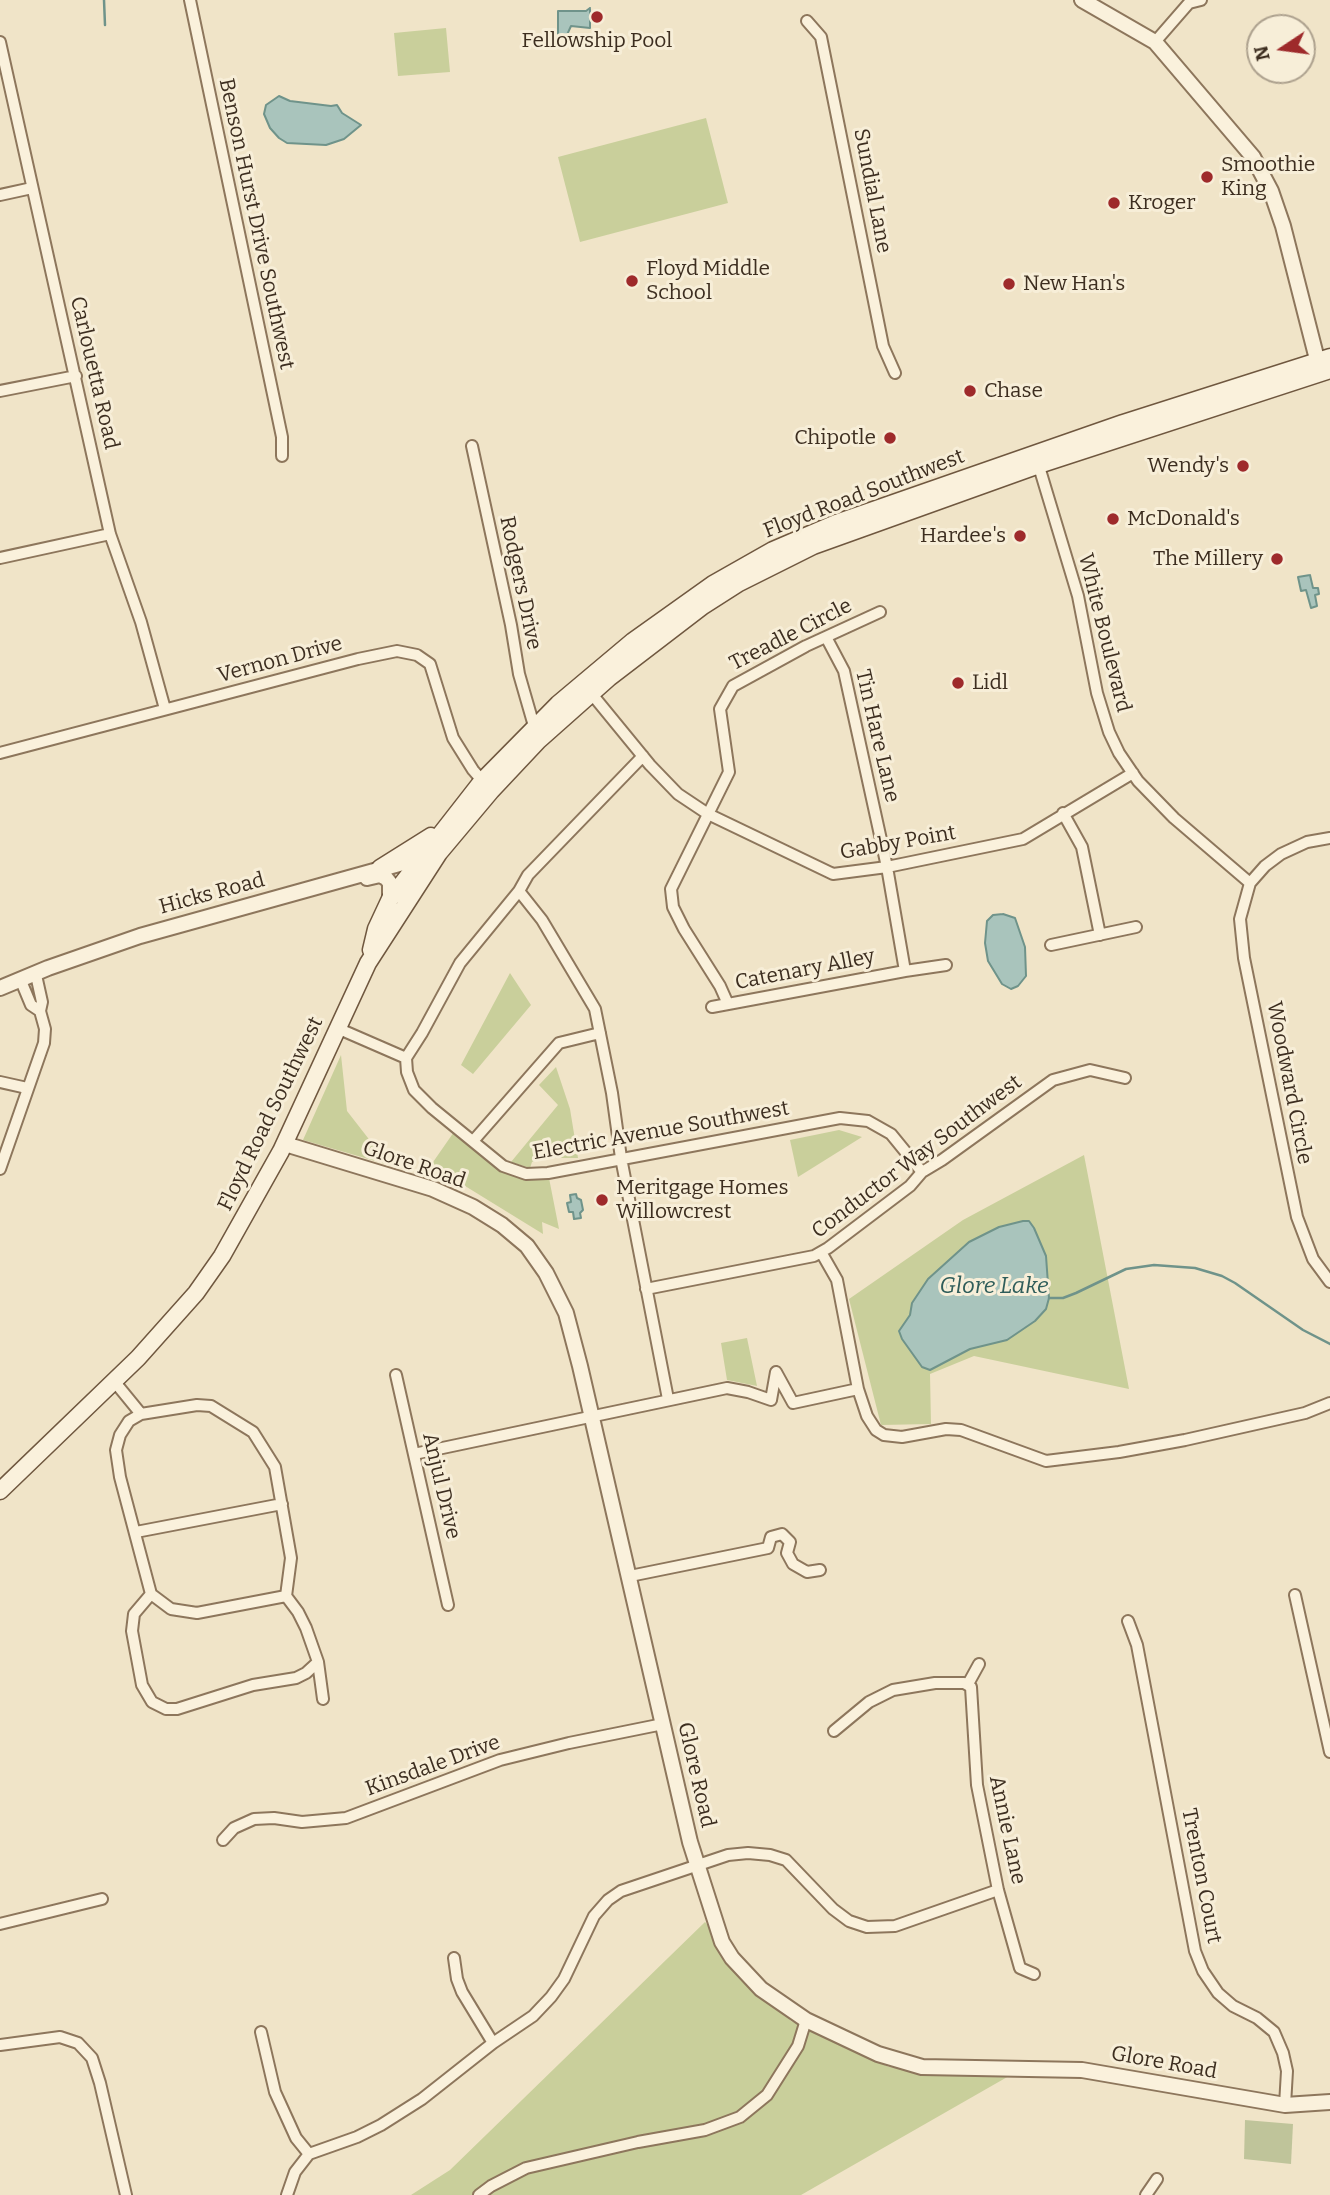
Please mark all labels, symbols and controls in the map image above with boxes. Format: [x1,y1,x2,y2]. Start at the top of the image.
marker: Fellowship Pool [589,9,605,25]
north arrow [1246,14,1316,84]
place label: Fellowship Pool [522,28,672,54]
text: N [1249,44,1275,63]
street label: Benson Hurst Drive Southwest [213,76,299,372]
street label: Sundial Lane [848,127,896,255]
place label: Smoothie King [1221,152,1315,202]
marker: Smoothie King [1199,169,1215,185]
place label: Kroger [1128,190,1196,216]
marker: Kroger [1106,195,1122,211]
place label: Floyd Middle School [646,256,770,306]
place label: New Han's [1023,271,1125,297]
marker: Floyd Middle School [624,273,640,289]
marker: New Han's [1001,276,1017,292]
street label: Carlouetta Road [64,294,124,452]
place label: Chase [984,378,1043,404]
marker: Chase [962,383,978,399]
place label: Chipotle [794,425,876,451]
marker: Chipotle [882,430,898,446]
street label: Floyd Road Southwest [760,444,968,544]
place label: Wendy's [1147,453,1229,479]
marker: Wendy's [1235,458,1251,474]
place label: McDonald's [1127,506,1240,532]
marker: McDonald's [1105,511,1121,527]
street label: Rodgers Drive [494,514,546,652]
place label: Hardee's [920,523,1006,549]
marker: Hardee's [1012,528,1028,544]
place label: The Millery [1153,546,1263,572]
street label: White Boulevard [1072,551,1136,715]
marker: The Millery [1269,551,1285,567]
street label: Treadle Circle [726,593,856,677]
street label: Vernon Drive [215,631,345,689]
street label: Tin Hare Lane [849,667,905,805]
place label: Lidl [972,670,1008,696]
marker: Lidl [950,675,966,691]
street label: Gabby Point [838,820,958,866]
street label: Hicks Road [156,868,268,920]
street label: Catenary Alley [733,944,877,996]
street label: Woodward Circle [1261,999,1317,1167]
street label: Floyd Road Southwest [213,1013,329,1215]
street label: Conductor Way Southwest [807,1070,1027,1244]
street label: Electric Avenue Southwest [531,1096,791,1166]
street label: Glore Road [359,1136,469,1194]
place label: Meritgage Homes Willowcrest [616,1175,789,1225]
marker: Meritgage Homes Willowcrest [594,1192,610,1208]
water label: Glore Lake [940,1273,1048,1301]
street label: Anjul Drive [417,1430,465,1542]
street label: Glore Road [672,1720,720,1830]
street label: Kinsdale Drive [362,1730,504,1802]
street label: Annie Lane [983,1773,1031,1887]
street label: Trenton Court [1176,1806,1226,1946]
street label: Glore Road [1109,2041,1219,2085]

